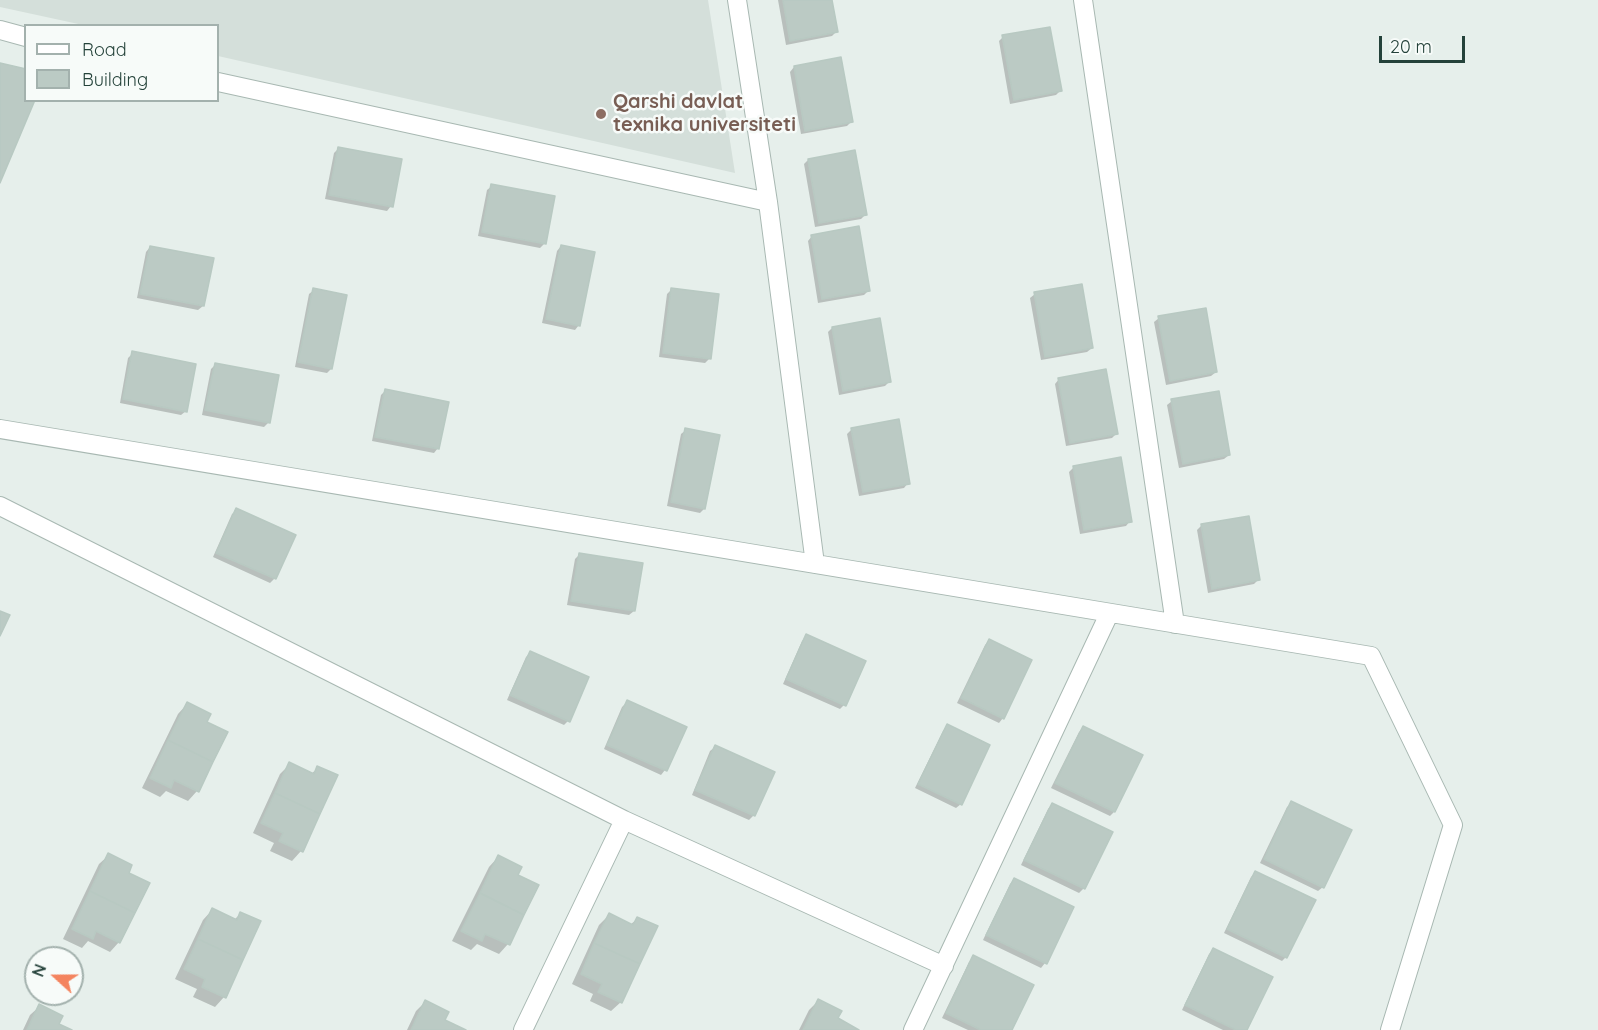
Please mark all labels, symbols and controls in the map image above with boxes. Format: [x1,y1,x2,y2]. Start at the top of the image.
legend [24,24,219,102]
scale bar [1382,24,1468,62]
text: 20 m [1390,35,1432,58]
text: Road [82,38,127,61]
text: Building [82,68,148,91]
place label: Qarshi davlat texnika universiteti [613,90,796,137]
marker: Qarshi davlat texnika universiteti [594,107,608,121]
north arrow [24,946,84,1006]
text: N [28,961,51,979]

